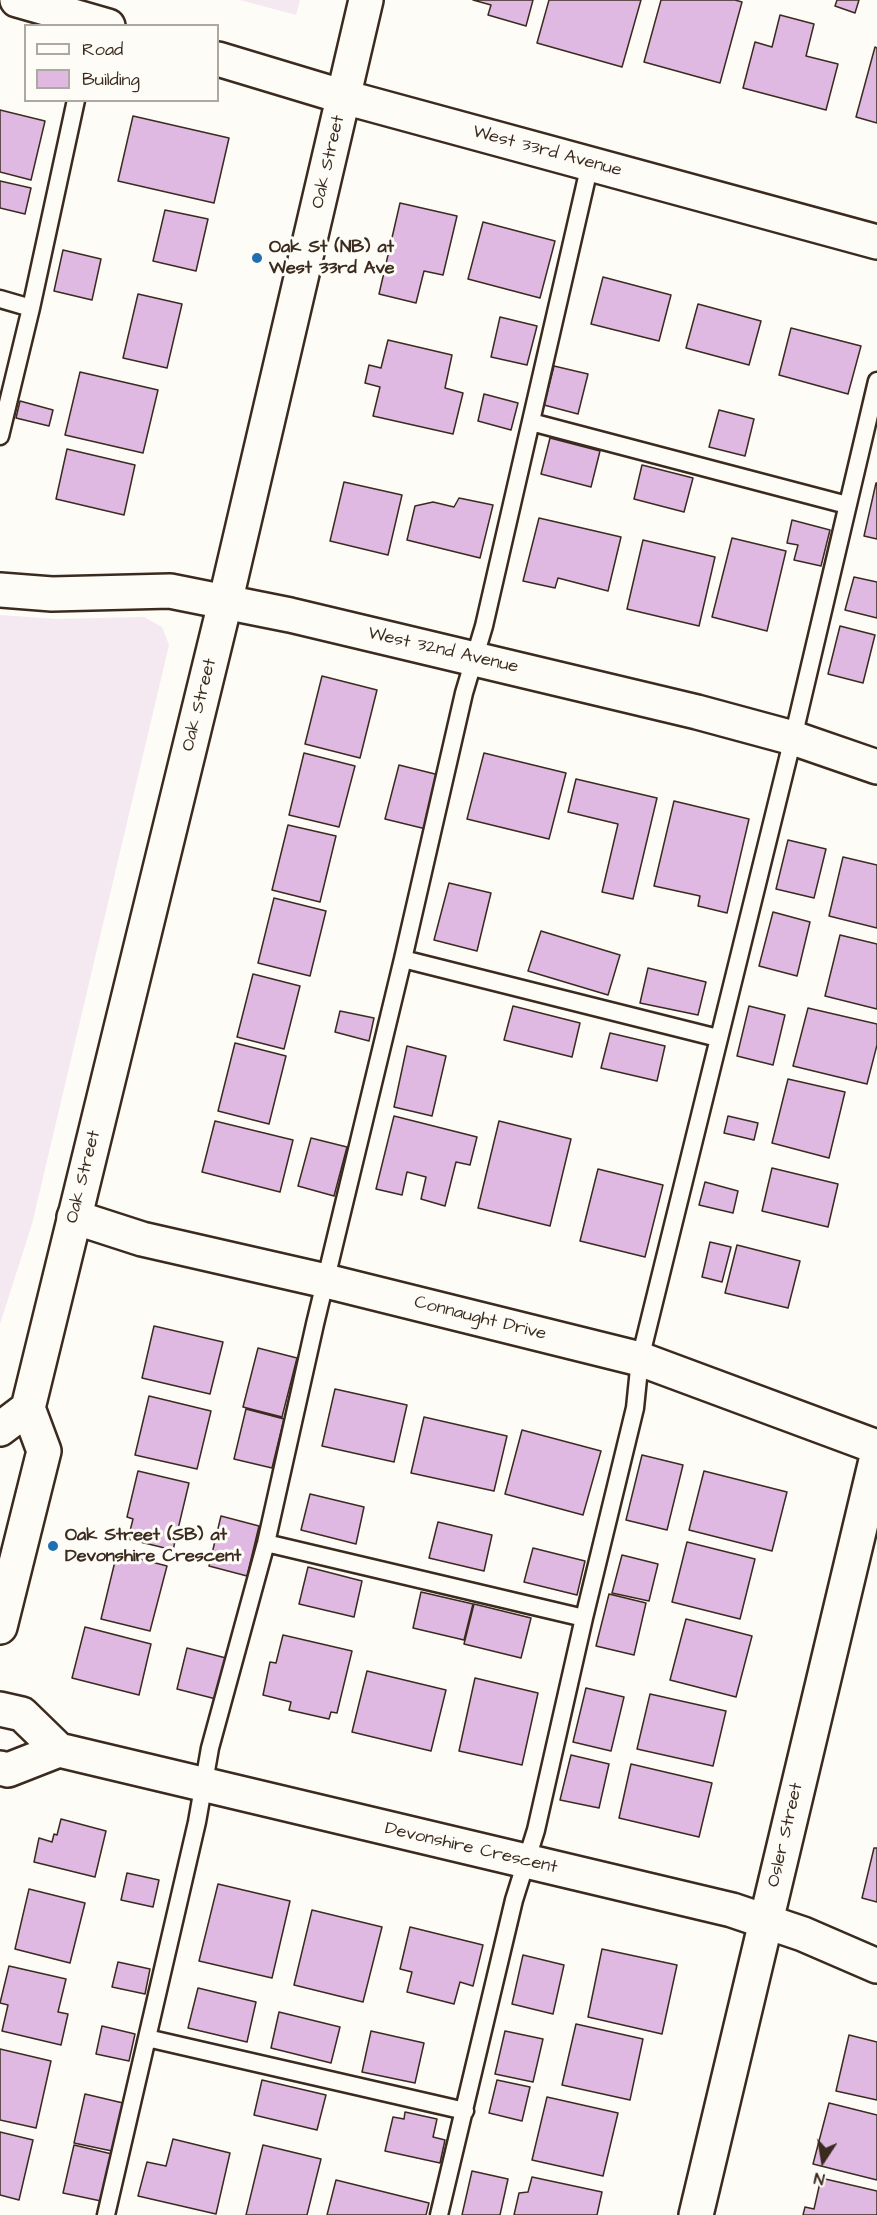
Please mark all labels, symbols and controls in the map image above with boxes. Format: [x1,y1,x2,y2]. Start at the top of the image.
legend [24,24,219,102]
text: Road [82,37,123,62]
text: Building [82,67,140,92]
street label: Oak Street [308,113,350,211]
street label: West 33rd Avenue [470,122,624,182]
place label: Oak St (NB) at West 33rd Ave [269,237,394,280]
marker: Oak St (NB) at West 33rd Ave [250,251,264,265]
street label: West 32nd Avenue [366,623,520,679]
street label: Oak Street [178,656,222,754]
street label: Oak Street [62,1128,106,1226]
street label: Connaught Drive [412,1292,548,1346]
place label: Oak Street (SB) at Devonshire Crescent [65,1525,241,1568]
marker: Oak Street (SB) at Devonshire Crescent [46,1539,60,1553]
street label: Osler Street [764,1781,808,1889]
street label: Devonshire Crescent [383,1819,559,1879]
north arrow [793,2131,853,2191]
text: N [812,2167,826,2190]

